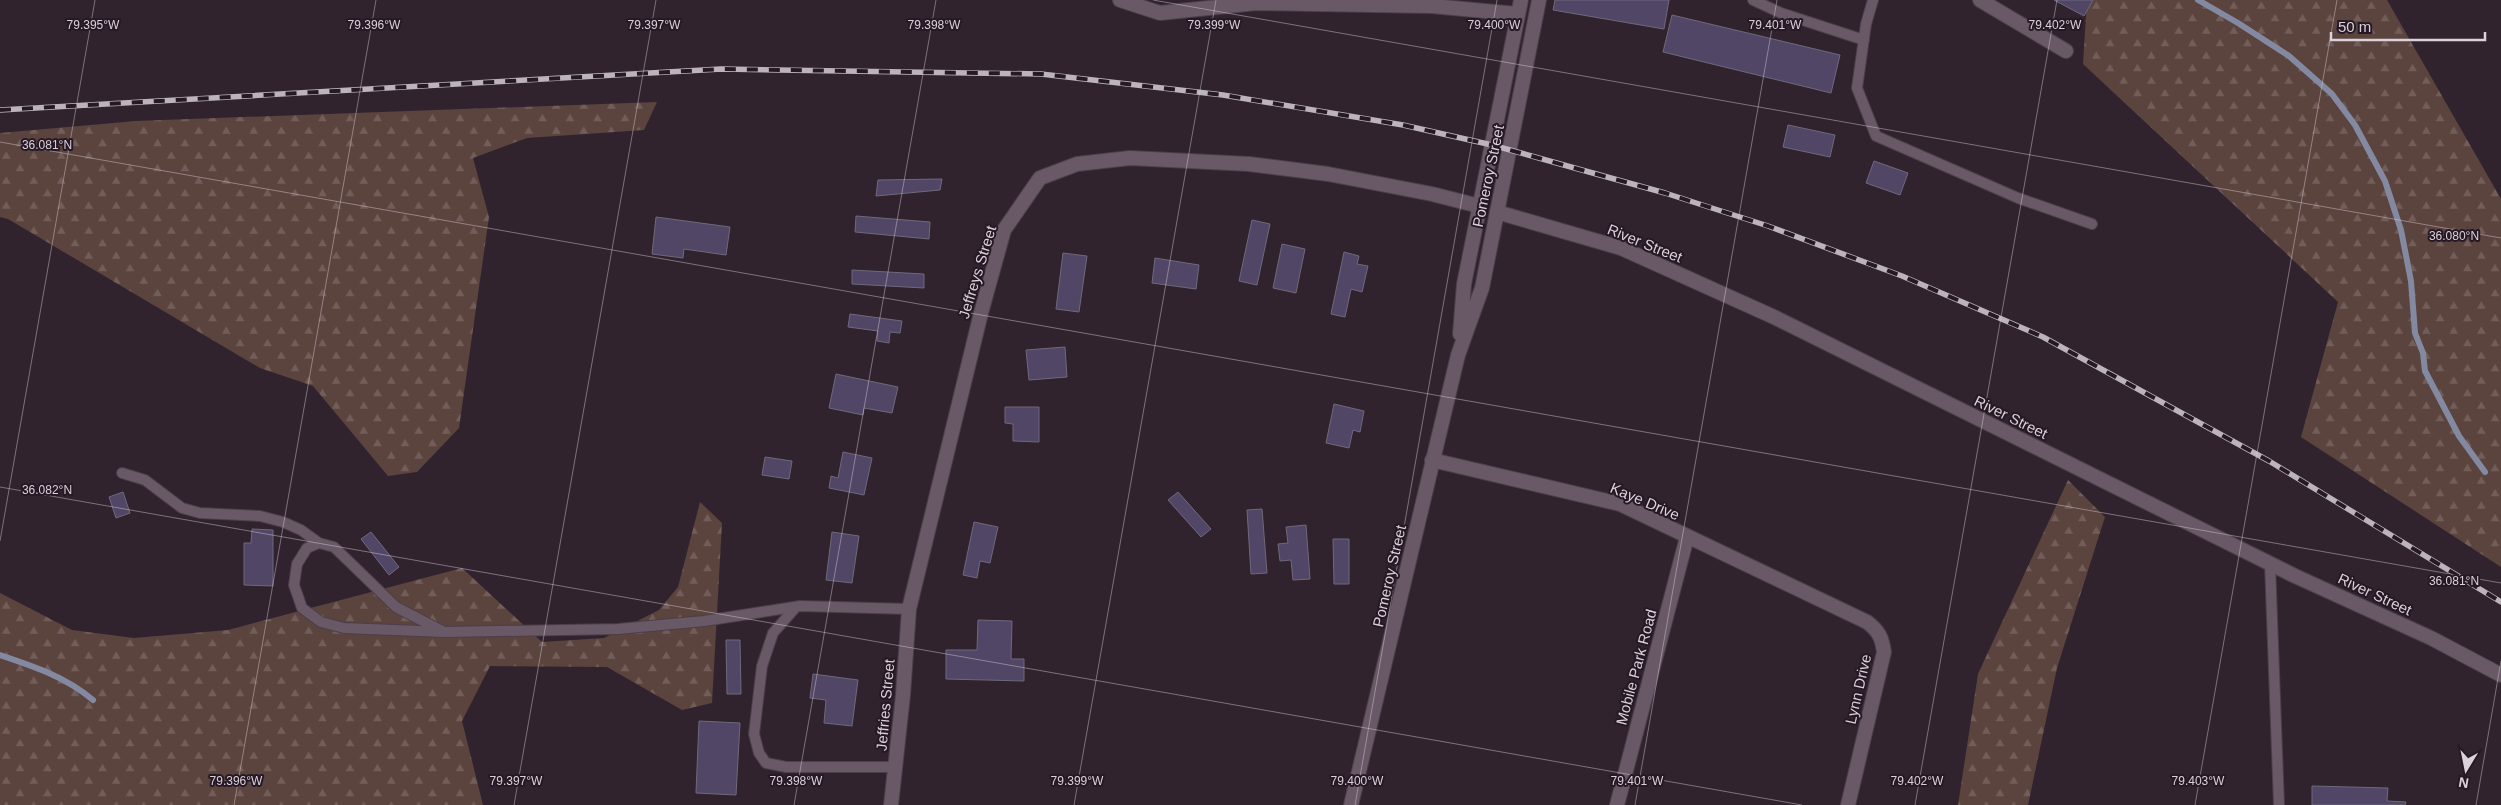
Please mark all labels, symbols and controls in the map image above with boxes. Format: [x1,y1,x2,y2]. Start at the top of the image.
scale bar [2331,10,2485,42]
text: 79.395°W [67,18,120,32]
text: 79.396°W [348,18,401,32]
text: 79.397°W [628,18,681,32]
text: 79.398°W [908,18,961,32]
text: 79.399°W [1188,18,1241,32]
text: 79.400°W [1468,18,1521,32]
text: 79.401°W [1749,18,1802,32]
text: 79.402°W [2029,18,2082,32]
text: 50 m [2338,18,2371,35]
street label: Pomeroy Street [1469,122,1507,229]
text: 36.081°N [22,138,72,152]
street label: River Street [1605,220,1686,266]
street label: Jeffreys Street [955,223,999,321]
text: 36.080°N [2429,229,2479,243]
street label: River Street [1972,392,2051,442]
street label: Kaye Drive [1608,479,1682,523]
text: 36.082°N [22,483,72,497]
street label: Pomeroy Street [1369,523,1409,629]
street label: River Street [2336,570,2415,619]
text: 36.081°N [2429,574,2479,588]
street label: Mobile Park Road [1612,607,1660,727]
street label: Lynn Drive [1842,652,1874,726]
street label: Jeffries Street [873,657,898,752]
north arrow [2441,745,2491,795]
text: 79.396°W [210,774,263,788]
text: 79.397°W [490,774,543,788]
text: 79.398°W [770,774,823,788]
text: 79.399°W [1051,774,1104,788]
text: 79.400°W [1331,774,1384,788]
text: 79.401°W [1611,774,1664,788]
text: 79.402°W [1891,774,1944,788]
text: 79.403°W [2172,774,2225,788]
text: N [2457,774,2470,792]

